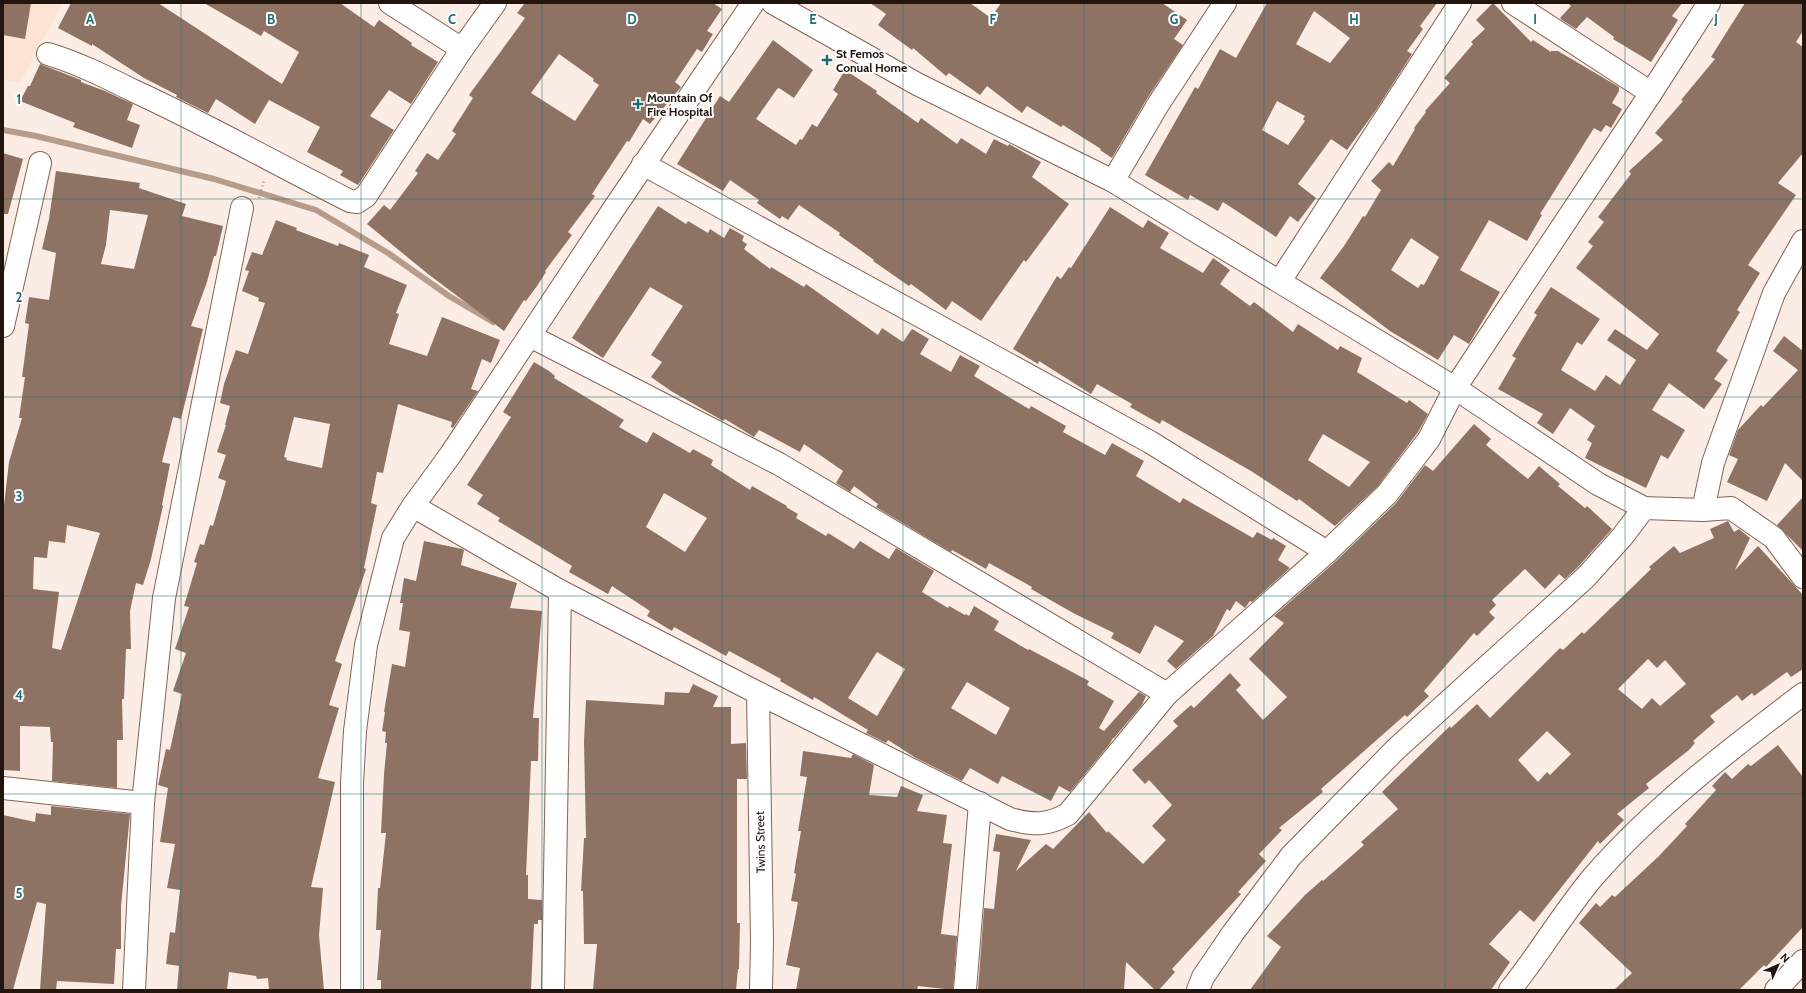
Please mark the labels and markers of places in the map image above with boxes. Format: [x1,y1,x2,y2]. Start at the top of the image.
place label: St Femos Conual Home [836,46,907,75]
marker: St Femos Conual Home [821,54,833,66]
place label: Mountain Of Fire Hospital [647,90,712,119]
marker: Mountain Of Fire Hospital [632,98,644,110]

